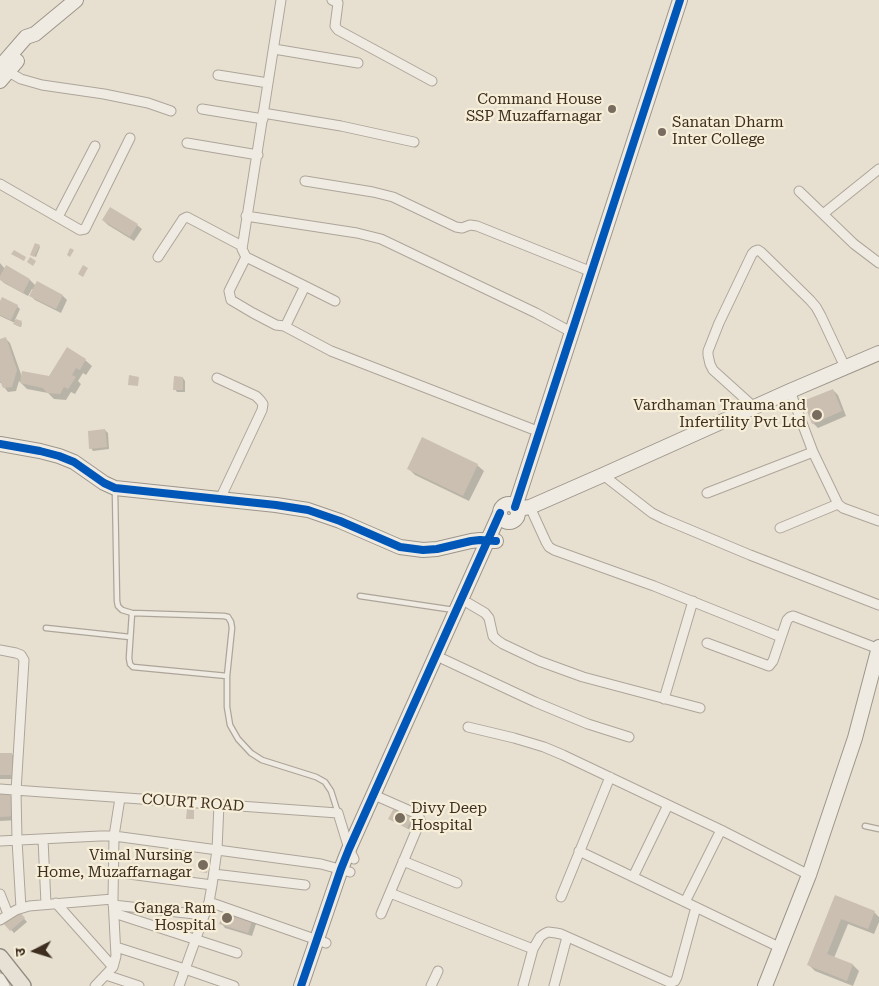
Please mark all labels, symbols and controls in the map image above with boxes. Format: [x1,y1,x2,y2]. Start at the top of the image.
place label: Command House SSP Muzaffarnagar [466,91,602,126]
marker: Command House SSP Muzaffarnagar [606,103,618,115]
place label: Sanatan Dharm Inter College [672,114,784,149]
marker: Sanatan Dharm Inter College [656,126,668,138]
place label: Vardhaman Trauma and Infertility Pvt Ltd [633,397,806,432]
marker: Vardhaman Trauma and Infertility Pvt Ltd [810,408,824,422]
street label: COURT ROAD [141,790,245,816]
place label: Divy Deep Hospital [411,800,487,835]
marker: Divy Deep Hospital [393,811,407,825]
place label: Vimal Nursing Home, Muzaffarnagar [37,847,192,882]
marker: Vimal Nursing Home, Muzaffarnagar [196,858,210,872]
place label: Ganga Ram Hospital [134,900,216,935]
marker: Ganga Ram Hospital [220,911,234,925]
north arrow [10,926,60,976]
text: उ [12,948,28,957]

